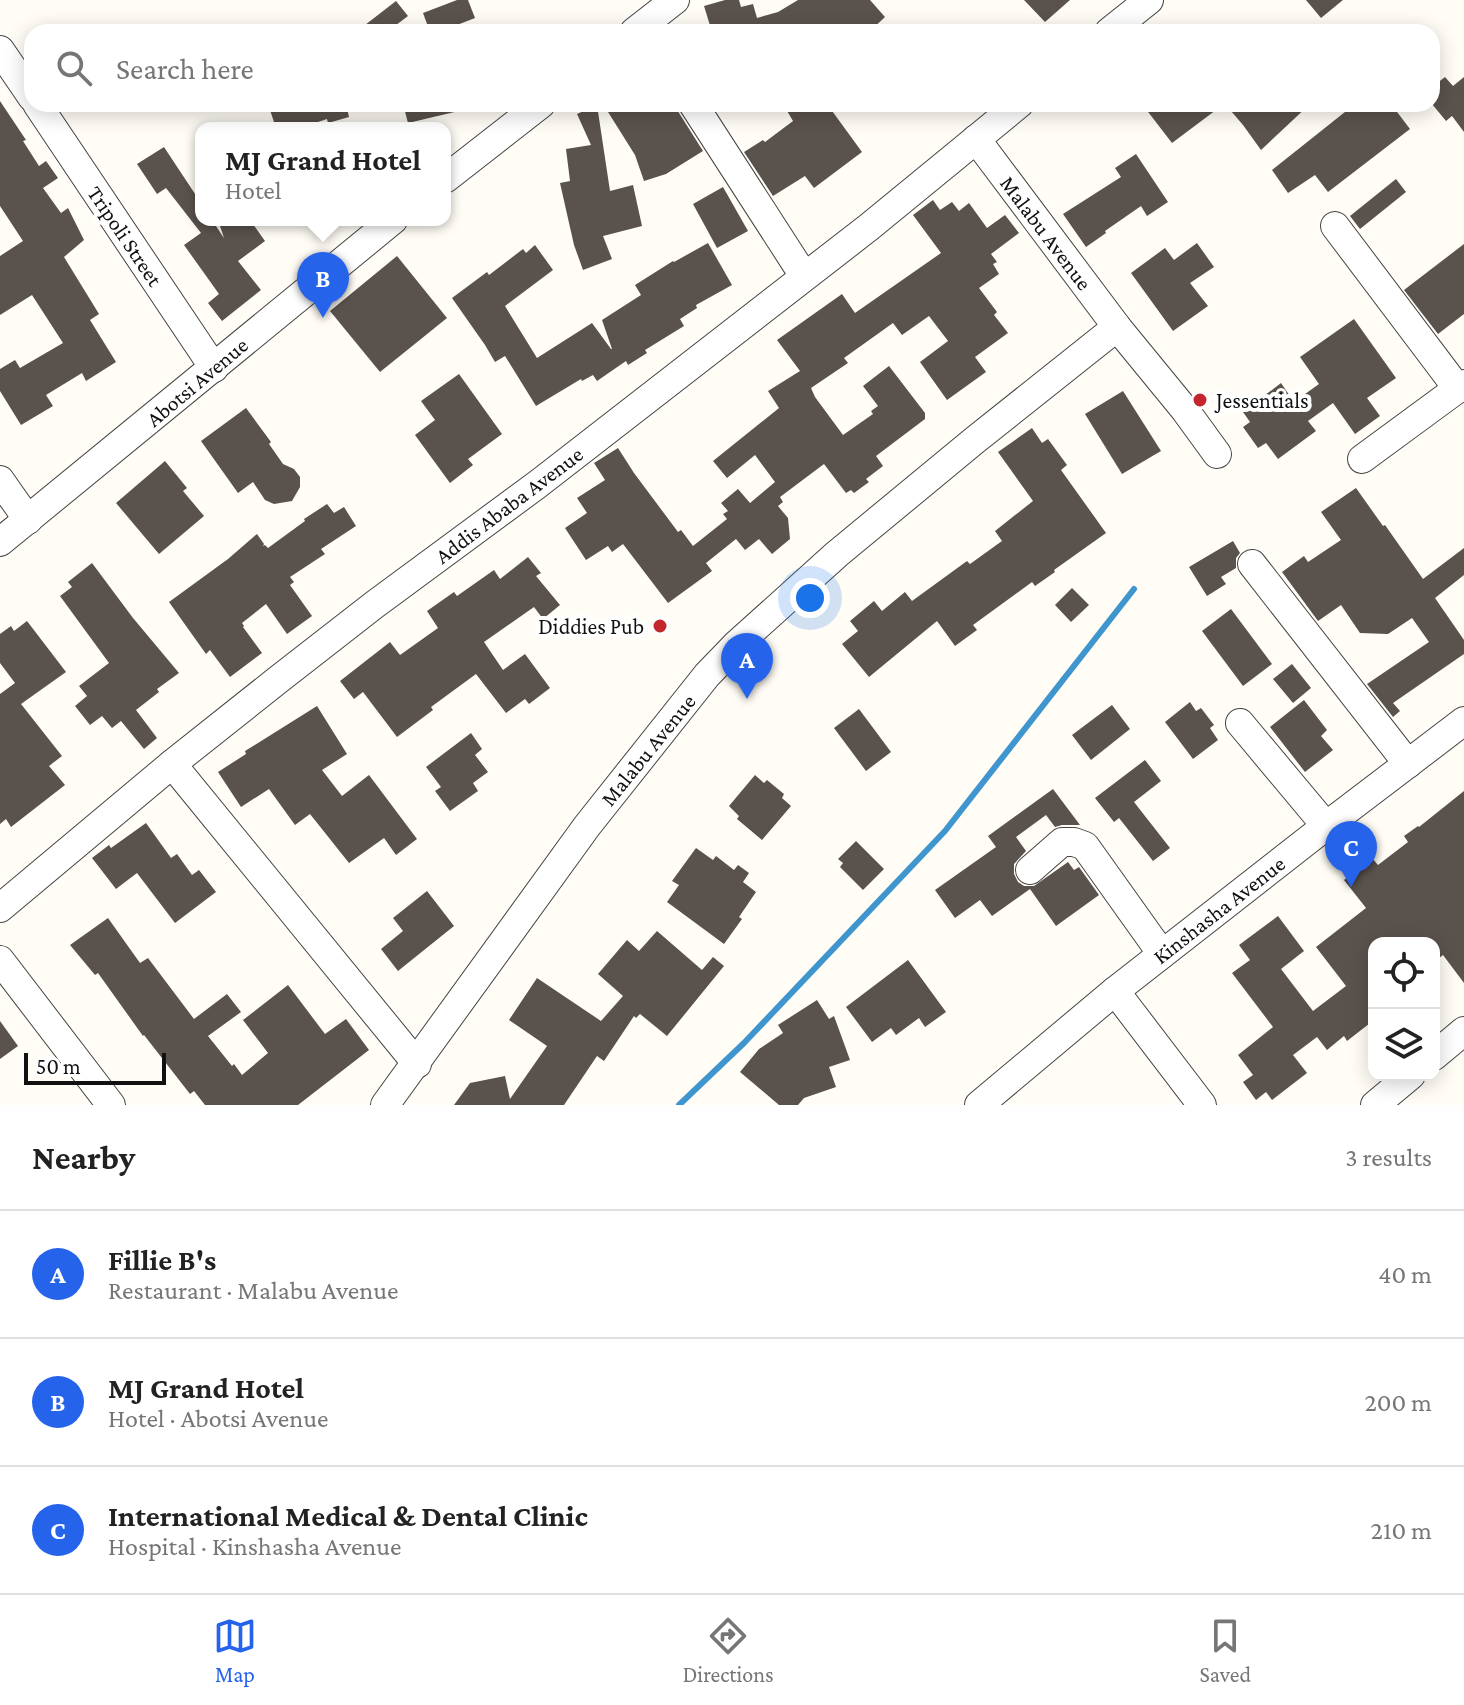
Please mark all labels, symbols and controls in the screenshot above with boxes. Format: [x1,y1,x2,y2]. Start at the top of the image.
search box [24,24,1440,112]
icon: search [52,46,96,90]
text: Search here [116,52,254,85]
popup [195,122,451,226]
text: MJ Grand Hotel [225,143,421,176]
street label: Malabu Avenue [995,171,1097,295]
text: Hotel [225,176,282,205]
street label: Tripoli Street [82,181,168,291]
pin: B [297,252,349,318]
street label: Abotsi Avenue [141,332,253,432]
place label: Jessentials [1214,388,1309,413]
marker: Jessentials [1191,391,1209,409]
street label: Addis Ababa Avenue [430,441,588,569]
your location [790,578,830,618]
place label: Diddies Pub [538,614,644,639]
marker: Diddies Pub [651,617,669,635]
pin: A [721,633,773,699]
street label: Malabu Avenue [595,689,701,811]
pin: C [1325,821,1377,887]
street label: Kinshasha Avenue [1148,851,1290,969]
map controls [1368,937,1440,1081]
button: locate [1368,937,1440,1009]
button: layers [1368,1009,1440,1081]
scale bar [24,1049,166,1085]
text: 50 m [36,1054,81,1079]
text: Nearby [32,1139,135,1176]
text: 3 results [1345,1143,1432,1172]
text: Fillie B's [108,1243,216,1276]
text: A [50,1260,66,1289]
text: 40 m [1378,1260,1432,1289]
text: Restaurant · Malabu Avenue [108,1276,398,1305]
text: MJ Grand Hotel [108,1371,304,1404]
text: B [50,1388,66,1417]
text: 200 m [1364,1388,1432,1417]
text: Hotel · Abotsi Avenue [108,1404,328,1433]
text: International Medical & Dental Clinic [108,1499,588,1532]
text: C [50,1516,66,1545]
text: 210 m [1371,1516,1432,1545]
text: Hospital · Kinshasha Avenue [108,1532,402,1561]
tab: Map [213,1614,257,1687]
tab: Directions [683,1614,774,1687]
tab: Saved [1200,1614,1251,1687]

